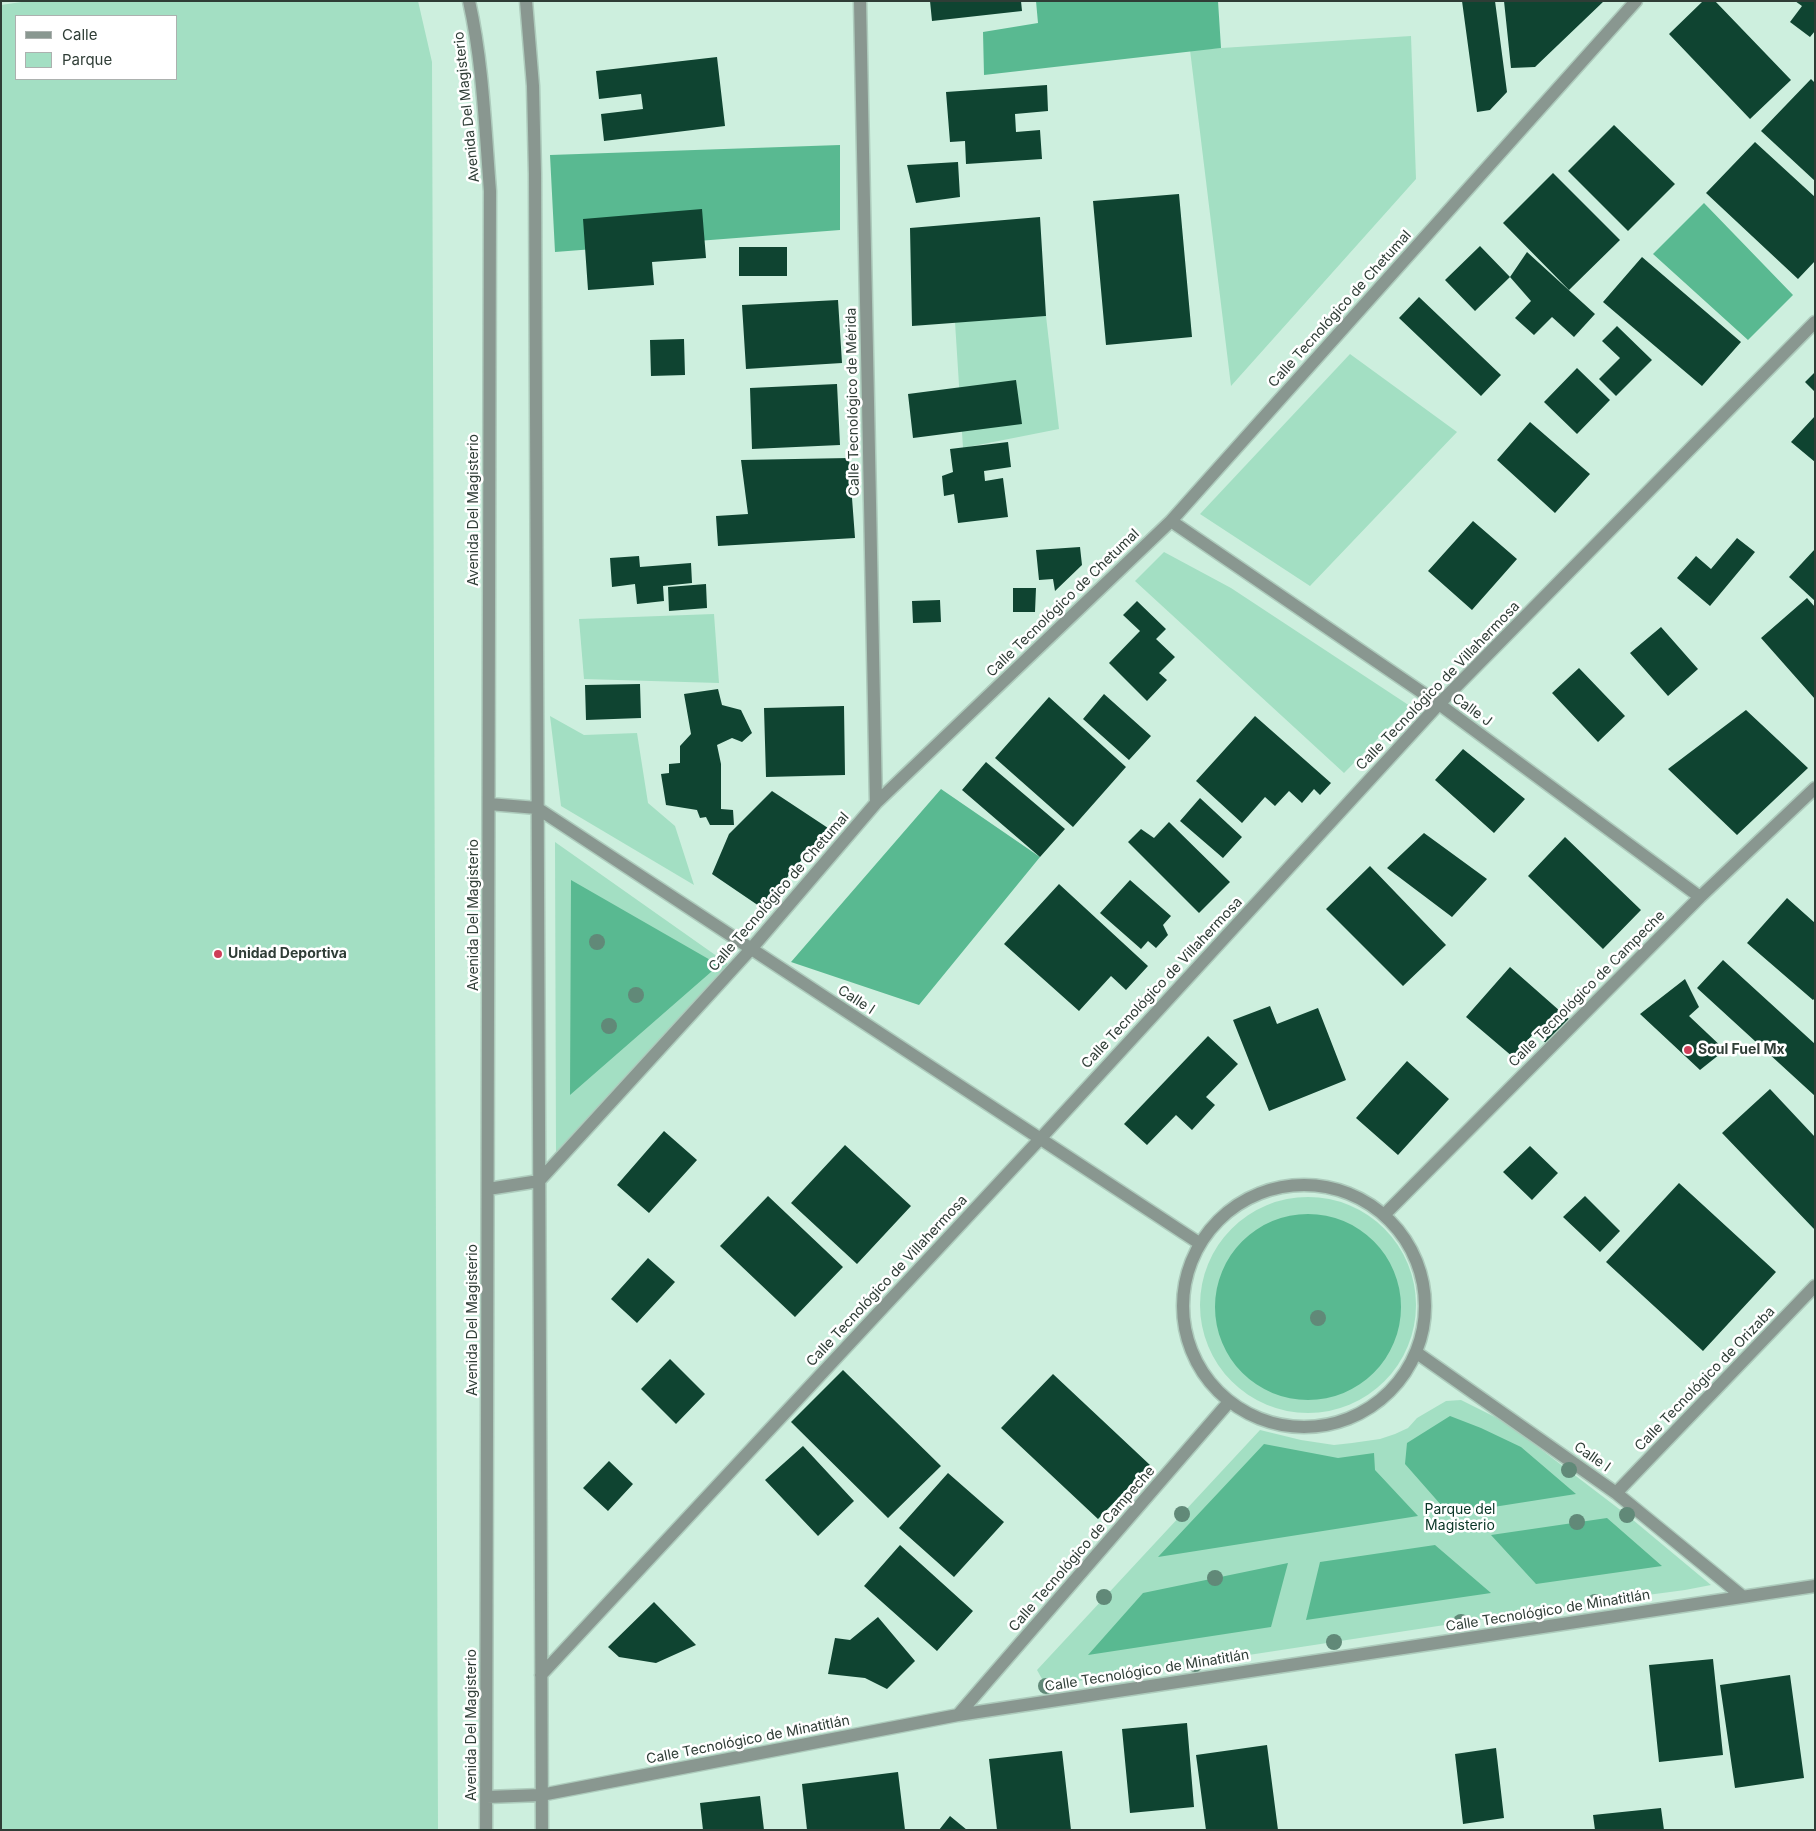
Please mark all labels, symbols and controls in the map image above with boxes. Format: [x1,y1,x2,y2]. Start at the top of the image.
legend [15,15,178,80]
text: Calle [62,25,97,44]
street label: Avenida Del Magisterio [451,31,483,183]
text: Parque [62,50,112,69]
street label: Calle Tecnológico de Chetumal [1265,227,1415,391]
street label: Calle Tecnológico de Mérida [843,308,863,496]
street label: Avenida Del Magisterio [466,434,482,586]
street label: Calle Tecnológico de Chetumal [983,526,1143,680]
street label: Calle Tecnológico de Villahermosa [1353,598,1523,774]
street label: Calle J [1449,690,1495,730]
street label: Calle Tecnológico de Chetumal [705,809,853,975]
street label: Avenida Del Magisterio [466,839,482,991]
street label: Calle Tecnológico de Villahermosa [1078,894,1246,1072]
street label: Calle Tecnológico de Campeche [1505,907,1669,1071]
place label: Unidad Deportiva [228,946,347,962]
marker: Unidad Deportiva [212,948,224,960]
street label: Calle I [834,982,878,1018]
place label: Soul Fuel Mx [1698,1042,1785,1058]
marker: Soul Fuel Mx [1682,1044,1694,1056]
street label: Calle Tecnológico de Villahermosa [803,1192,971,1370]
street label: Avenida Del Magisterio [465,1244,481,1396]
street label: Calle Tecnológico de Orizaba [1631,1303,1779,1455]
street label: Calle I [1571,1438,1613,1476]
street label: Calle Tecnológico de Campeche [1005,1463,1159,1635]
park label: Parque del Magisterio [1425,1502,1495,1534]
street label: Calle Tecnológico de Minatitlán [1445,1587,1651,1635]
street label: Calle Tecnológico de Minatitlán [1044,1647,1250,1695]
street label: Avenida Del Magisterio [464,1649,480,1801]
street label: Calle Tecnológico de Minatitlán [645,1712,851,1768]

